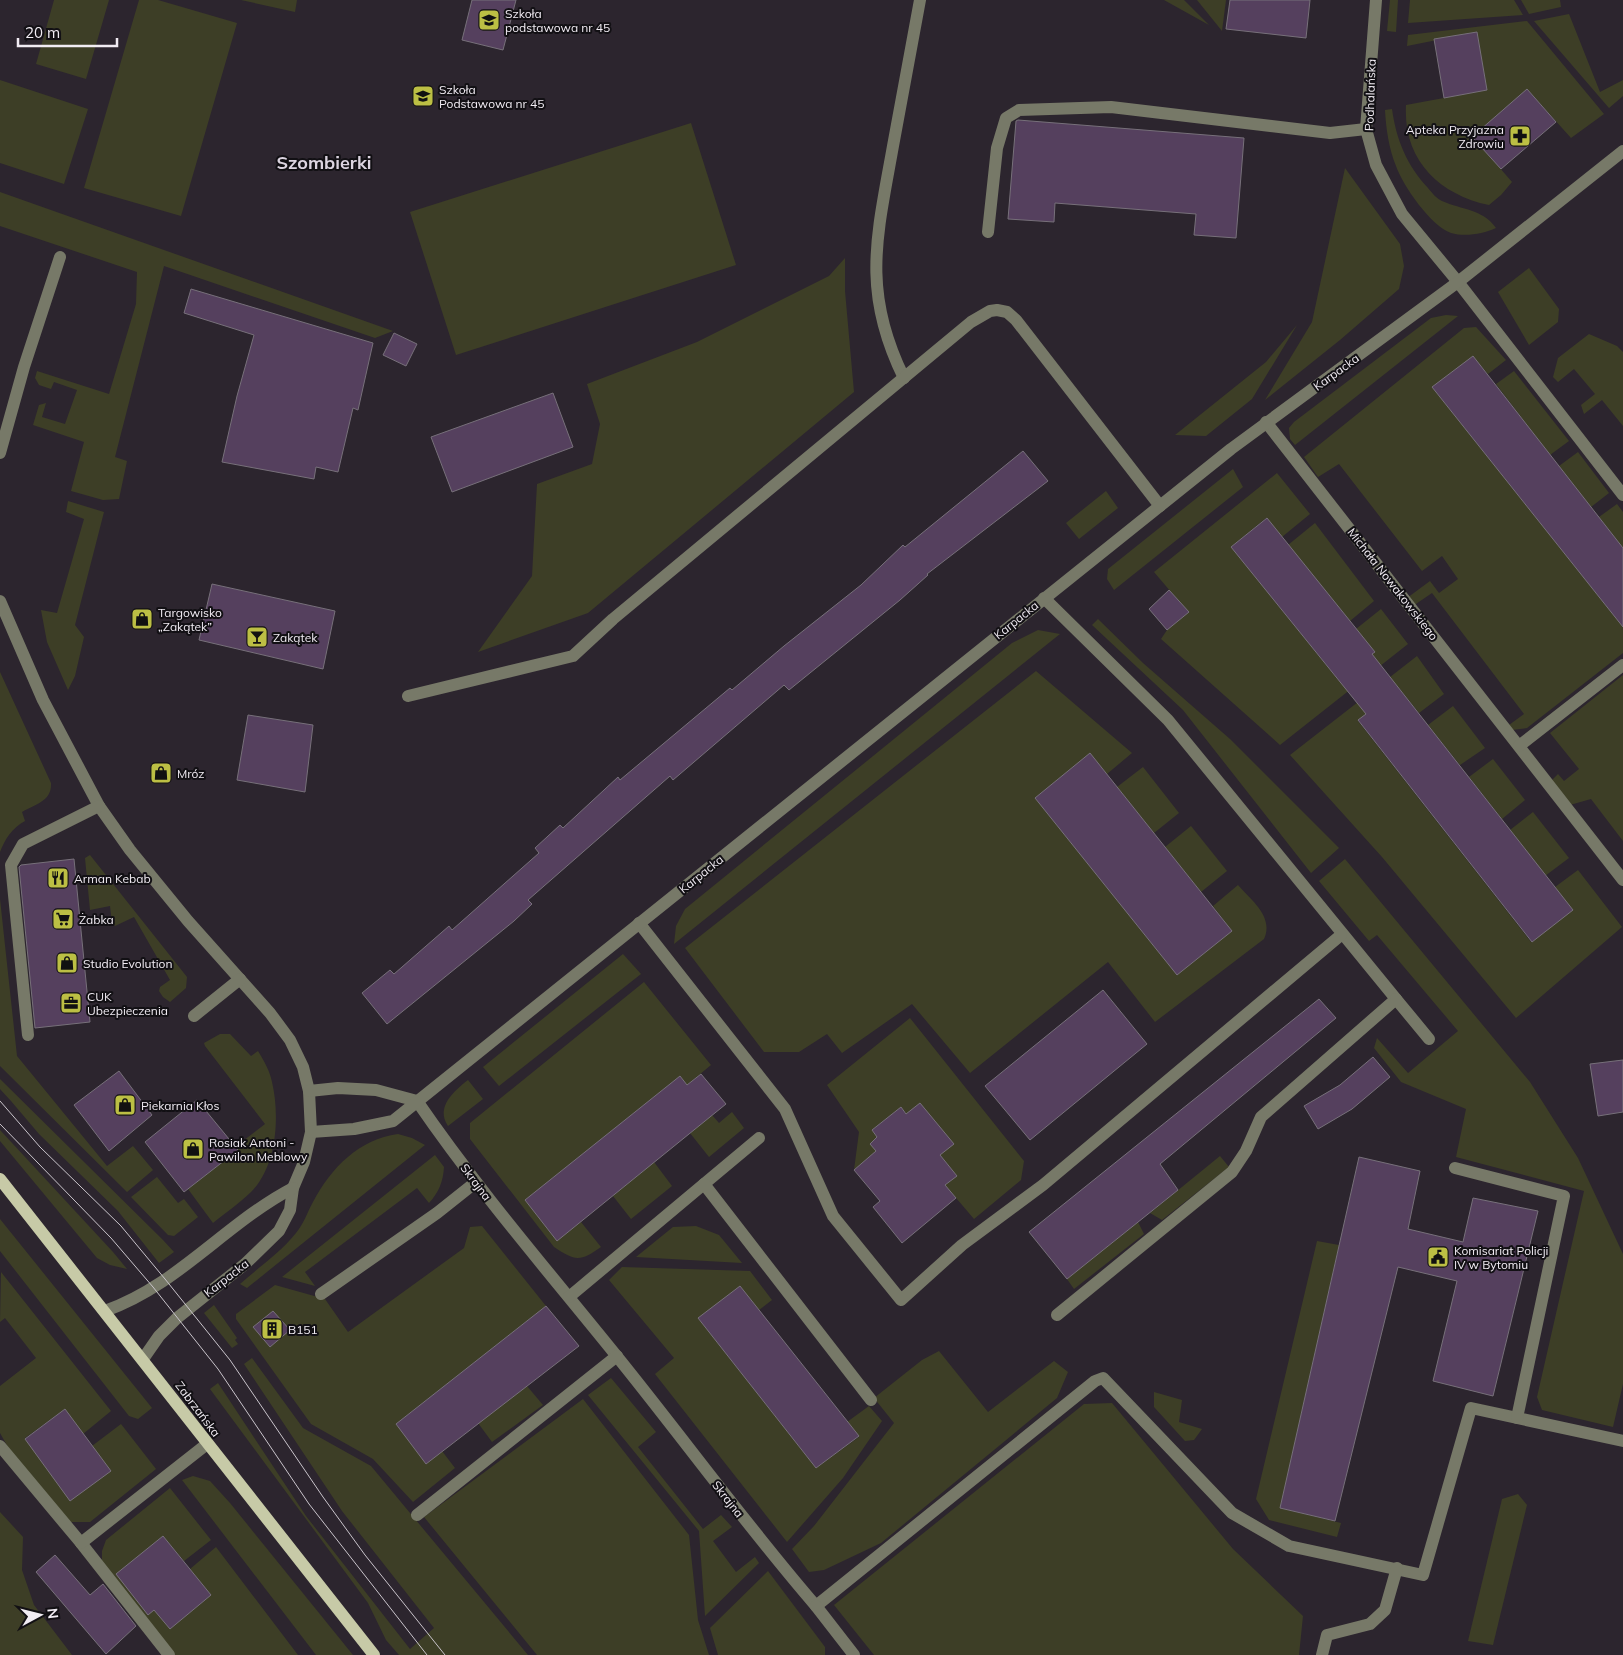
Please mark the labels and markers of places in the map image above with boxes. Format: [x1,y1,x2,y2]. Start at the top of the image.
place label: Szkoła podstawowa nr 45 [505,6,610,35]
school or university icon: Szkoła podstawowa nr 45 [477,8,501,32]
place label: Szkoła Podstawowa nr 45 [439,82,545,111]
school or university icon: Szkoła Podstawowa nr 45 [411,84,435,108]
place label: Apteka Przyjazna Zdrowiu [1406,122,1504,151]
pharmacy icon: Apteka Przyjazna Zdrowiu [1508,124,1532,148]
place label: Targowisko „Zakątek” [158,605,222,634]
shop icon: Targowisko „Zakątek” [130,607,154,631]
bar icon: Zakątek [245,625,269,649]
place label: Zakątek [273,630,318,645]
shop icon: Mróz [149,761,173,785]
place label: Mróz [177,766,205,781]
restaurant icon: Arman Kebab [46,866,70,890]
place label: Arman Kebab [74,871,151,886]
supermarket icon: Żabka [51,907,75,931]
place label: Żabka [79,912,114,927]
shop icon: Studio Evolution [55,951,79,975]
place label: Studio Evolution [83,956,172,971]
place label: CUK Ubezpieczenia [87,989,168,1018]
office icon: CUK Ubezpieczenia [59,991,83,1015]
shop icon: Piekarnia Kłos [113,1093,137,1117]
place label: Piekarnia Kłos [141,1098,219,1113]
place label: Rosiak Antoni - Pawilon Meblowy [209,1135,308,1164]
shop icon: Rosiak Antoni - Pawilon Meblowy [181,1137,205,1161]
place label: Komisariat Policji IV w Bytomiu [1454,1243,1549,1272]
public building icon: Komisariat Policji IV w Bytomiu [1426,1245,1450,1269]
building icon: B151 [260,1317,284,1341]
place label: B151 [288,1322,318,1337]

